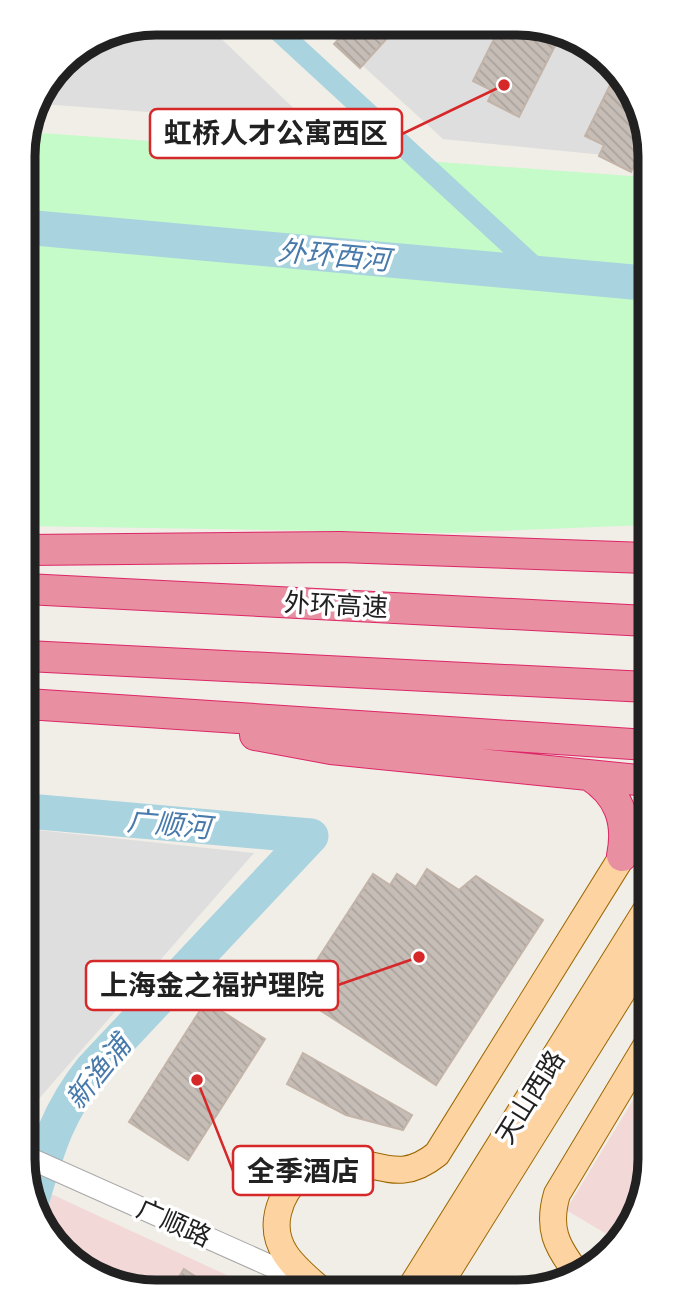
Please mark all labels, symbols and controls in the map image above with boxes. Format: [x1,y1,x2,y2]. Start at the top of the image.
callout: 虹桥人才公寓西区 [150,109,402,158]
text: 虹桥人才公寓西区 [164,117,388,151]
water label: 外环西河 [277,234,396,278]
street label: 外环高速 [283,587,389,625]
water label: 广顺河 [126,804,217,846]
callout: 上海金之福护理院 [86,961,338,1010]
text: 上海金之福护理院 [100,969,324,1003]
water label: 新渔浦 [59,1026,141,1116]
street label: 天山西路 [490,1045,572,1150]
callout: 全季酒店 [233,1146,373,1195]
text: 全季酒店 [247,1155,359,1189]
street label: 广顺路 [131,1193,216,1254]

